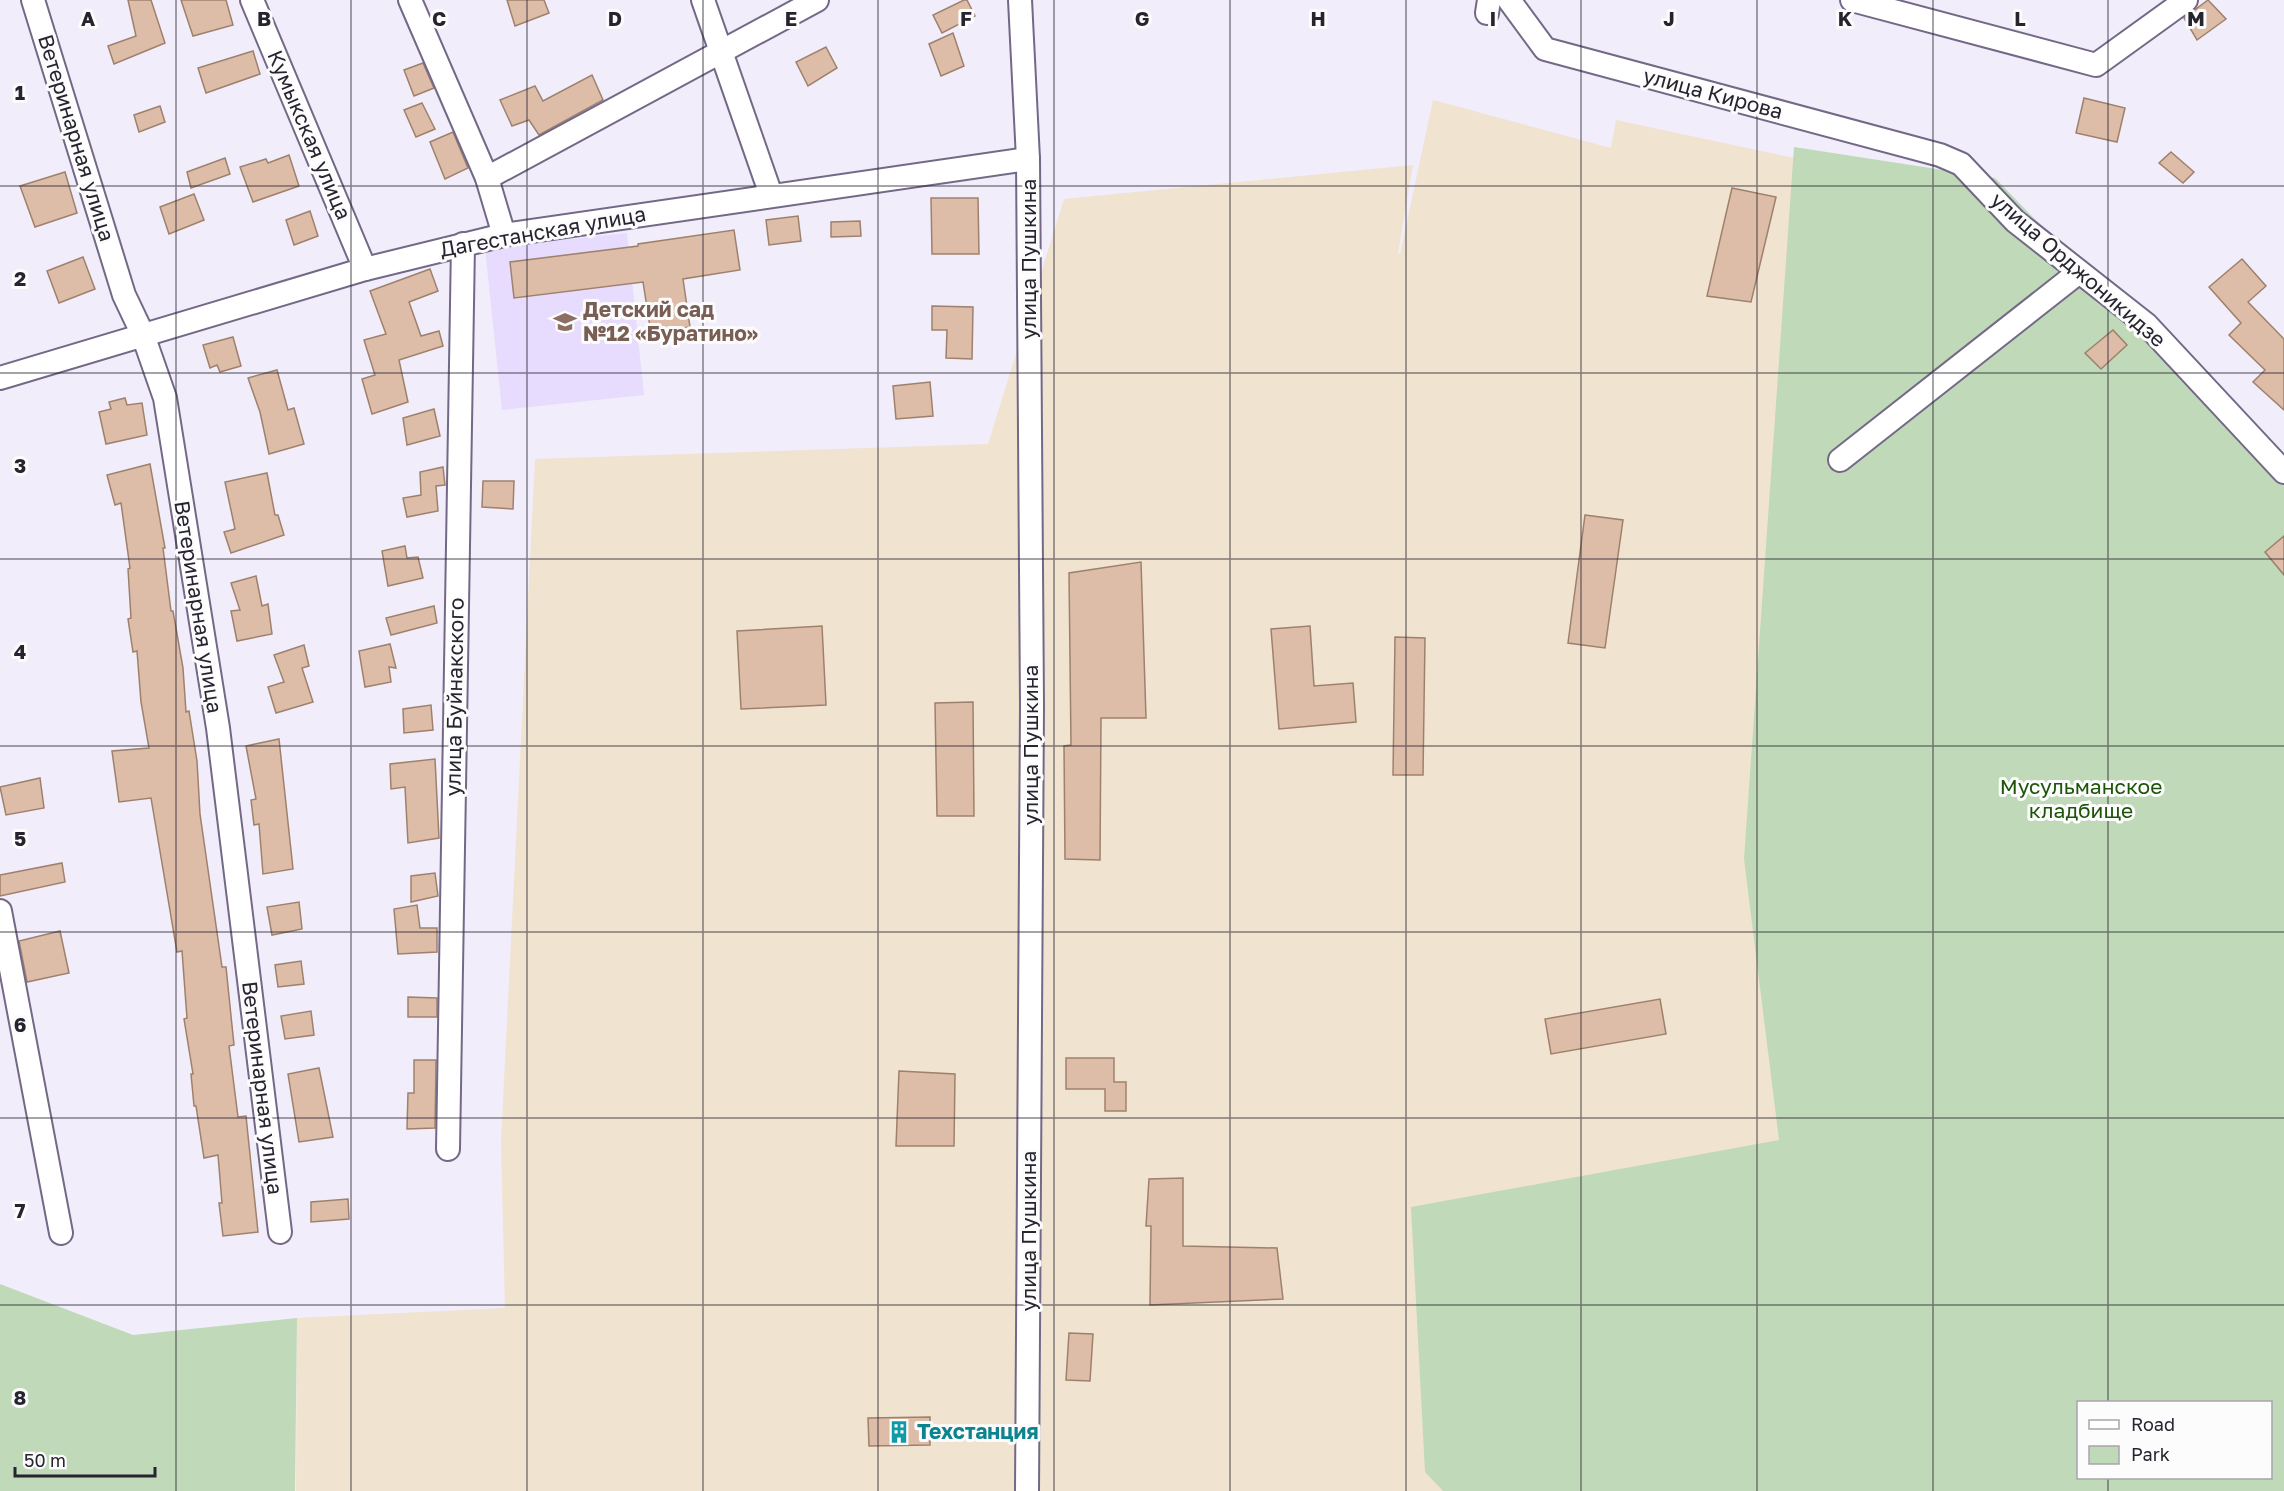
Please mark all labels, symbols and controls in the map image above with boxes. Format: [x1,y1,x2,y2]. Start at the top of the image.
text: A [81,6,95,30]
text: B [257,6,271,30]
text: C [432,6,446,30]
text: D [608,6,622,30]
text: E [785,6,797,30]
text: F [960,6,972,30]
text: G [1135,6,1149,30]
text: H [1310,6,1326,30]
text: I [1490,6,1496,30]
text: J [1663,6,1675,30]
text: K [1838,6,1853,30]
text: L [2014,6,2026,30]
text: M [2187,6,2205,30]
street label: Ветеринарная улица [33,31,121,244]
street label: Кумыкская улица [262,46,357,223]
street label: улица Кирова [1641,62,1786,124]
text: 1 [15,80,25,104]
street label: улица Пушкина [1015,179,1041,339]
street label: улица Орджоникидзе [1986,186,2171,352]
street label: Дагестанская улица [438,200,648,262]
text: 2 [14,266,26,290]
place label: Детский сад №12 «Буратино» [583,296,758,346]
school or university icon: Детский сад №12 «Буратино» [552,309,578,335]
text: 3 [14,453,26,477]
street label: Ветеринарная улица [169,499,229,715]
street label: улица Буйнакского [439,597,469,797]
text: 4 [14,639,26,663]
street label: улица Пушкина [1017,665,1043,825]
park label: Мусульманское кладбище [2000,773,2162,823]
text: 5 [14,826,26,850]
street label: Ветеринарная улица [237,980,289,1196]
text: 6 [14,1012,26,1036]
street label: улица Пушкина [1015,1151,1041,1311]
text: 7 [15,1198,26,1222]
text: 8 [14,1385,26,1409]
legend [2077,1401,2272,1479]
text: Road [2131,1413,2175,1435]
place label: Техстанция [917,1418,1039,1444]
building icon: Техстанция [886,1419,912,1445]
scale bar [15,1440,154,1478]
text: Park [2131,1443,2170,1465]
text: 50 m [24,1449,66,1471]

